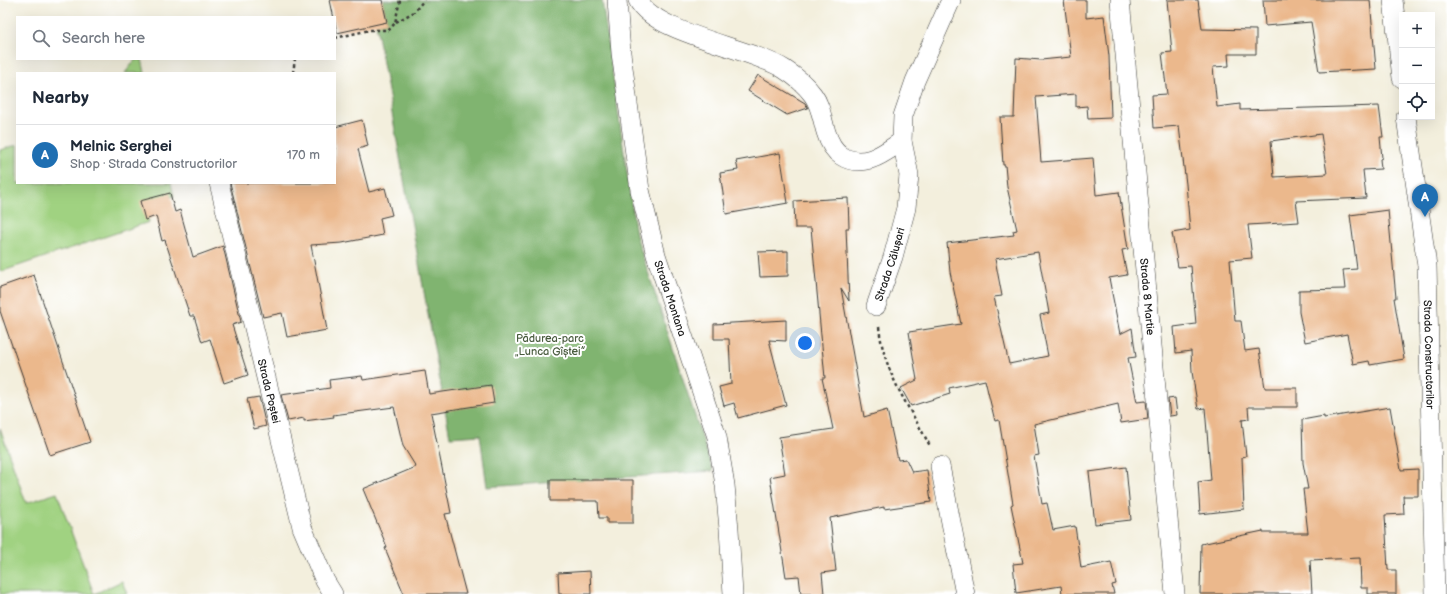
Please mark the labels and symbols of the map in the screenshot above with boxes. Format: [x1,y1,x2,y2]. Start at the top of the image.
pin: A [1412,184,1438,217]
street label: Strada Călușari [872,226,907,303]
street label: Strada 8 Martie [1137,258,1158,336]
street label: Strada Montana [652,259,689,338]
street label: Strada Constructorilor [1421,300,1437,410]
park label: Pădurea-parc „Lunca Gîștei” [515,332,586,358]
your location [795,333,815,353]
street label: Strada Poștei [255,357,283,425]

